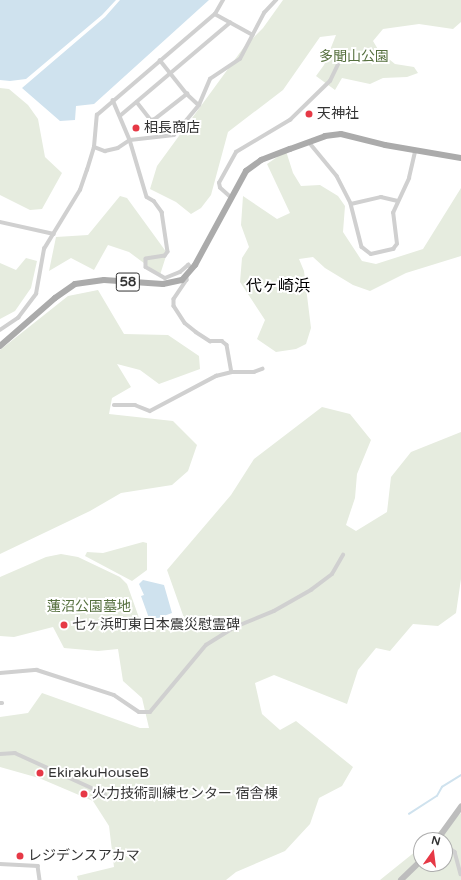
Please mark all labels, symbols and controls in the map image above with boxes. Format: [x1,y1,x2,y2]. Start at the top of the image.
park label: 多聞山公園 [319,49,389,65]
place label: 天神社 [317,106,359,122]
marker: 天神社 [304,109,314,119]
place label: 相長商店 [144,120,200,136]
marker: 相長商店 [131,123,141,133]
road number: 58 [115,271,141,293]
district label: 代ヶ崎浜 [246,276,310,296]
park label: 蓮沼公園墓地 [47,599,131,615]
place label: 七ヶ浜町東日本震災慰霊碑 [72,617,240,633]
marker: 七ヶ浜町東日本震災慰霊碑 [59,620,69,630]
place label: EkirakuHouseB [48,765,149,781]
marker: EkirakuHouseB [35,768,45,778]
place label: 火力技術訓練センター 宿舎棟 [92,786,278,802]
marker: 火力技術訓練センター 宿舎棟 [79,789,89,799]
north arrow [413,832,453,872]
text: N [430,833,442,848]
place label: レジデンスアカマ [28,848,140,864]
marker: レジデンスアカマ [15,851,25,861]

